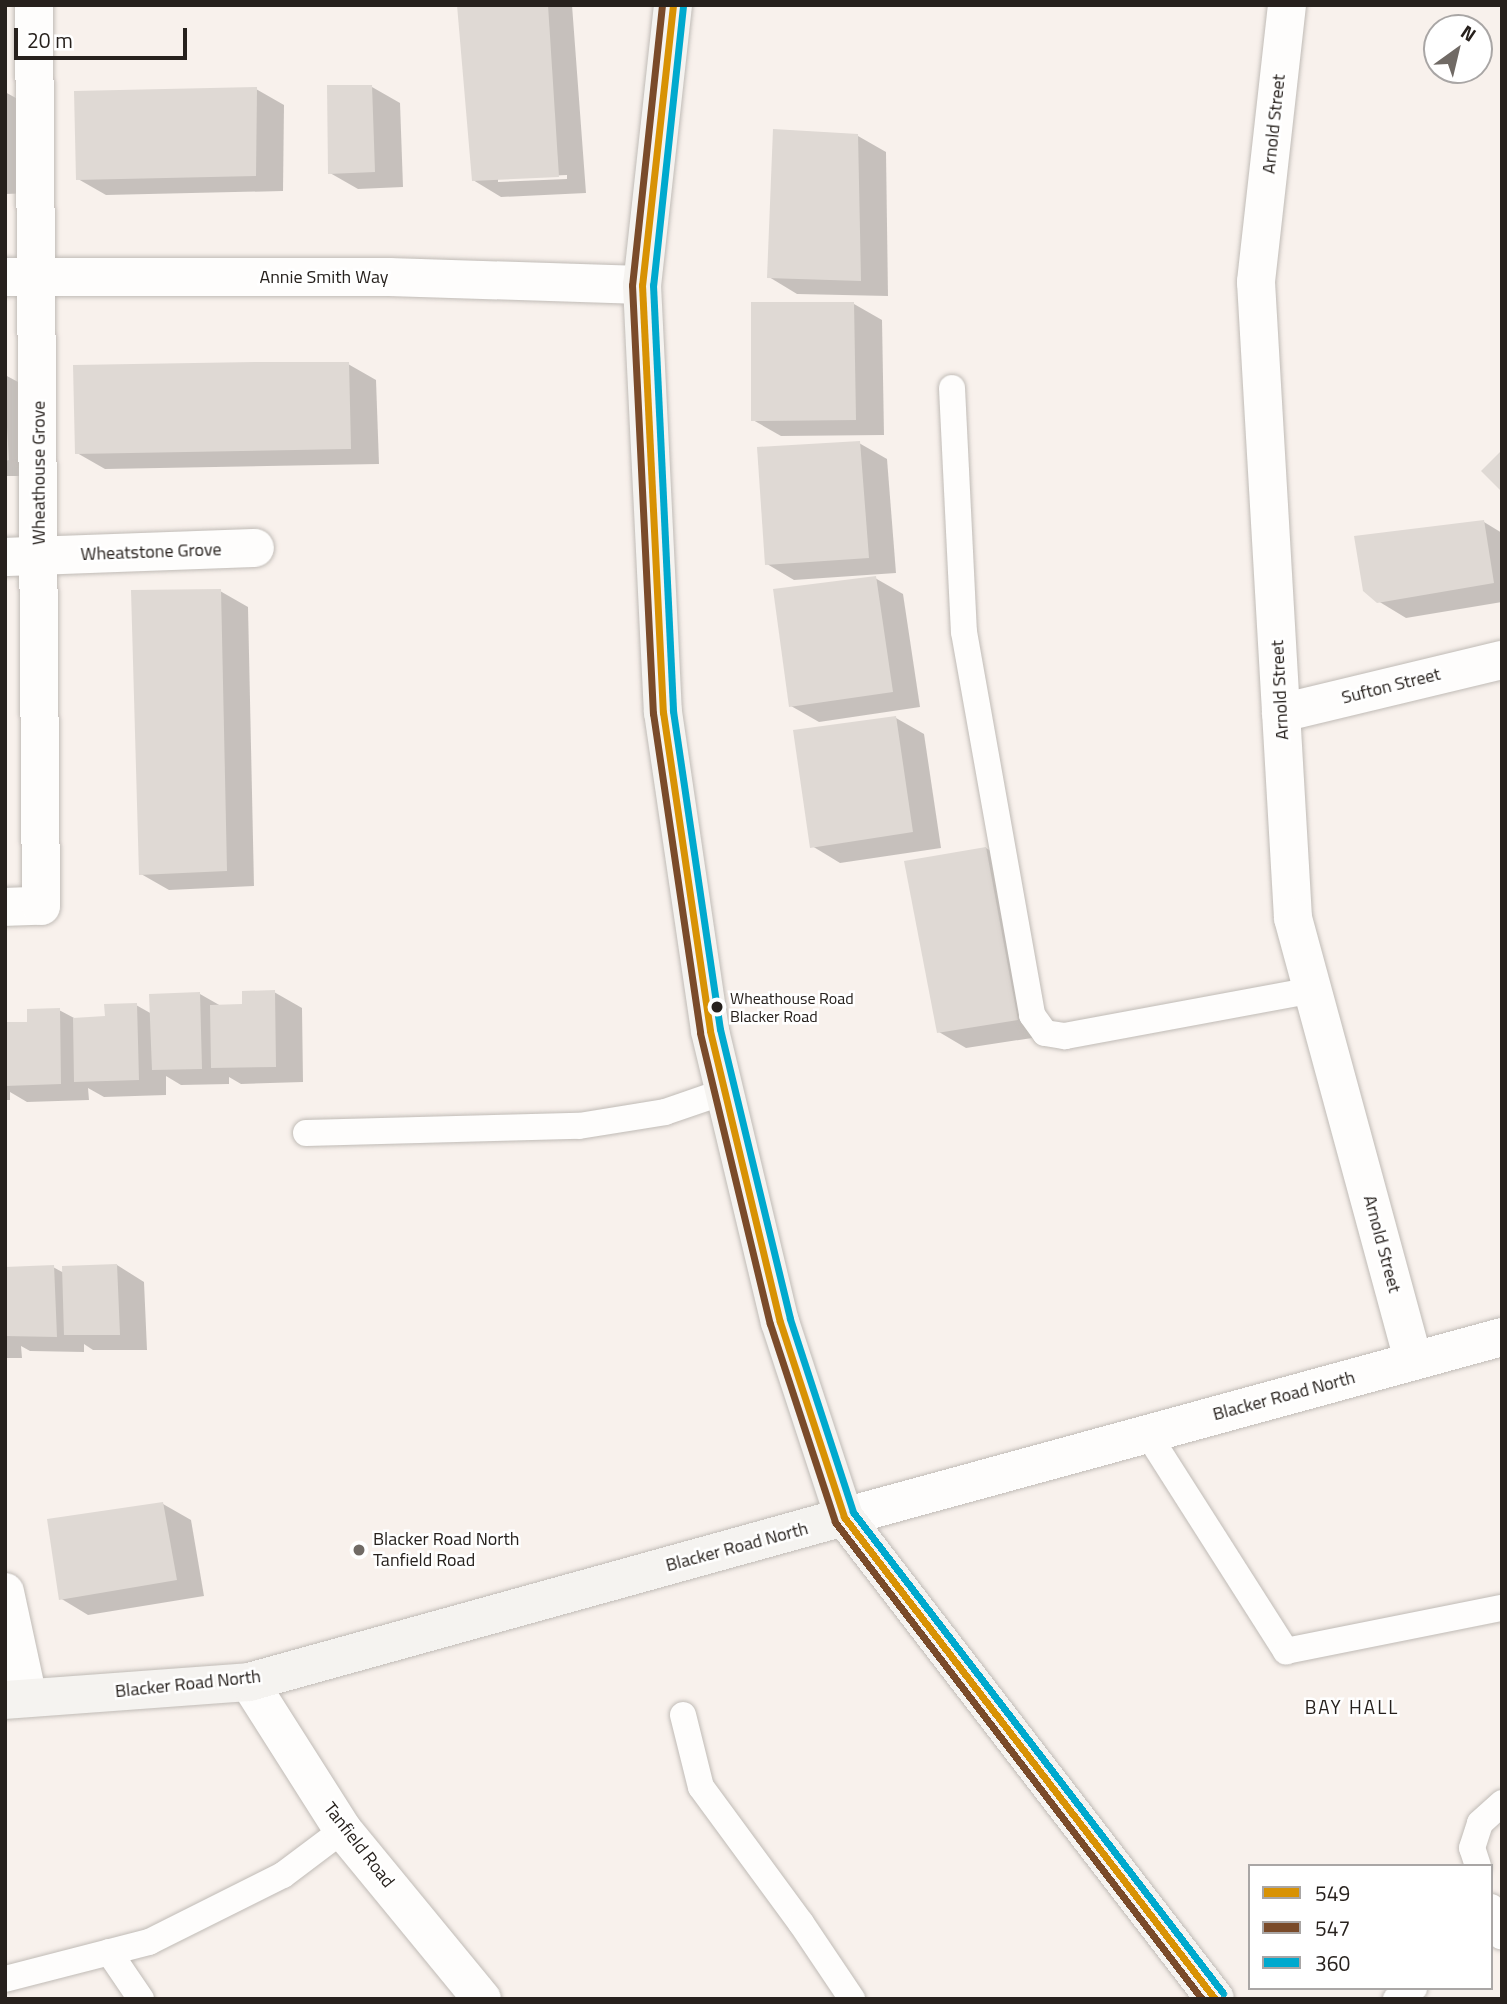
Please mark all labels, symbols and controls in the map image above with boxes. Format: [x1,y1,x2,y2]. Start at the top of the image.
scale bar [18,14,191,58]
north arrow [1423,14,1493,84]
text: N [1455,17,1482,49]
text: 20 m [27,24,73,56]
street label: Arnold Street [1258,73,1290,175]
street label: Annie Smith Way [259,266,389,288]
street label: Wheathouse Grove [28,401,50,545]
street label: Wheatstone Grove [80,539,222,565]
street label: Arnold Street [1267,639,1293,741]
street label: Sufton Street [1339,663,1443,709]
place label: Wheathouse Road Blacker Road [730,988,854,1026]
marker: Wheathouse Road Blacker Road [710,1000,724,1014]
street label: Arnold Street [1359,1193,1405,1295]
street label: Blacker Road North [1210,1367,1358,1425]
street label: Blacker Road North [663,1518,811,1576]
place label: Blacker Road North Tanfield Road [373,1529,520,1572]
marker: Blacker Road North Tanfield Road [351,1542,367,1558]
street label: Blacker Road North [114,1666,262,1702]
district label: BAY HALL [1306,1696,1398,1718]
street label: Tanfield Road [319,1798,399,1892]
legend [1248,1864,1493,1990]
text: 549 [1315,1877,1350,1909]
text: 547 [1315,1912,1350,1944]
text: 360 [1315,1947,1350,1979]

